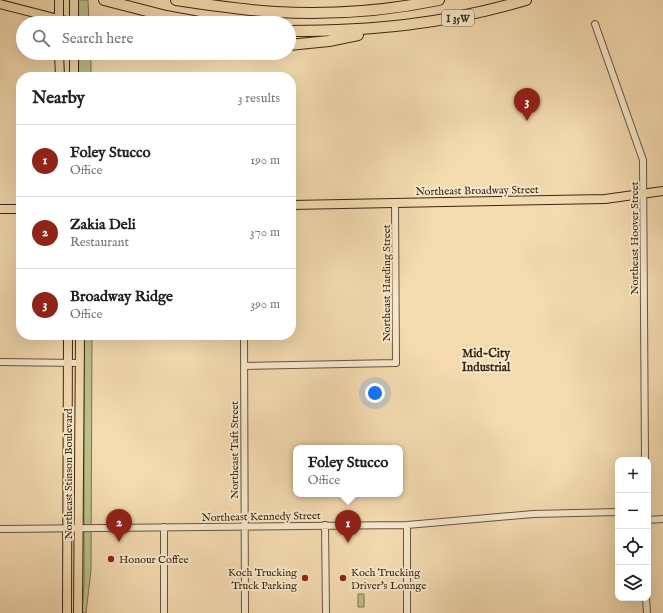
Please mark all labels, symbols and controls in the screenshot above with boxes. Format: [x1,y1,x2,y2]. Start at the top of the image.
road number: I 35W [442,10,474,26]
search box [16,16,296,60]
icon: search [30,27,52,49]
text: Search here [62,29,133,48]
text: Nearby [32,88,85,109]
pin: 3 [514,88,540,121]
text: 3 results [238,90,280,107]
text: Foley Stucco [70,143,151,162]
text: 1 [43,152,47,169]
text: 190 m [250,152,280,169]
text: Office [70,162,102,179]
street label: Northeast Hoover Street [628,181,642,295]
street label: Northeast Broadway Street [415,183,539,199]
text: Zakia Deli [70,215,136,234]
text: 2 [42,224,48,241]
text: 370 m [250,224,280,241]
street label: Northeast Harding Street [380,224,394,342]
text: Restaurant [70,234,129,251]
text: Broadway Ridge [70,287,173,306]
text: 3 [43,296,47,313]
text: 390 m [250,296,280,313]
text: Office [70,306,102,323]
district label: Mid-City Industrial [462,346,511,375]
your location [365,383,385,403]
street label: Northeast Taft Street [228,401,242,499]
street label: Northeast Stinson Boulevard [62,408,76,540]
popup [293,445,403,497]
text: Foley Stucco [308,453,388,472]
map controls [615,457,651,601]
button: + [615,457,651,493]
text: Office [308,472,340,489]
button: − [615,493,651,529]
pin: 2 [106,509,132,542]
street label: Northeast Kennedy Street [201,509,321,525]
pin: 1 [335,510,361,543]
button: locate [615,529,651,565]
place label: Honour Coffee [119,553,189,567]
marker: Honour Coffee [106,554,116,564]
button: layers [615,565,651,601]
place label: Koch Trucking Truck Parking [228,566,298,593]
place label: Koch Trucking Driver's Lounge [351,566,426,593]
marker: Koch Trucking Truck Parking [300,573,310,583]
marker: Koch Trucking Driver's Lounge [338,573,348,583]

